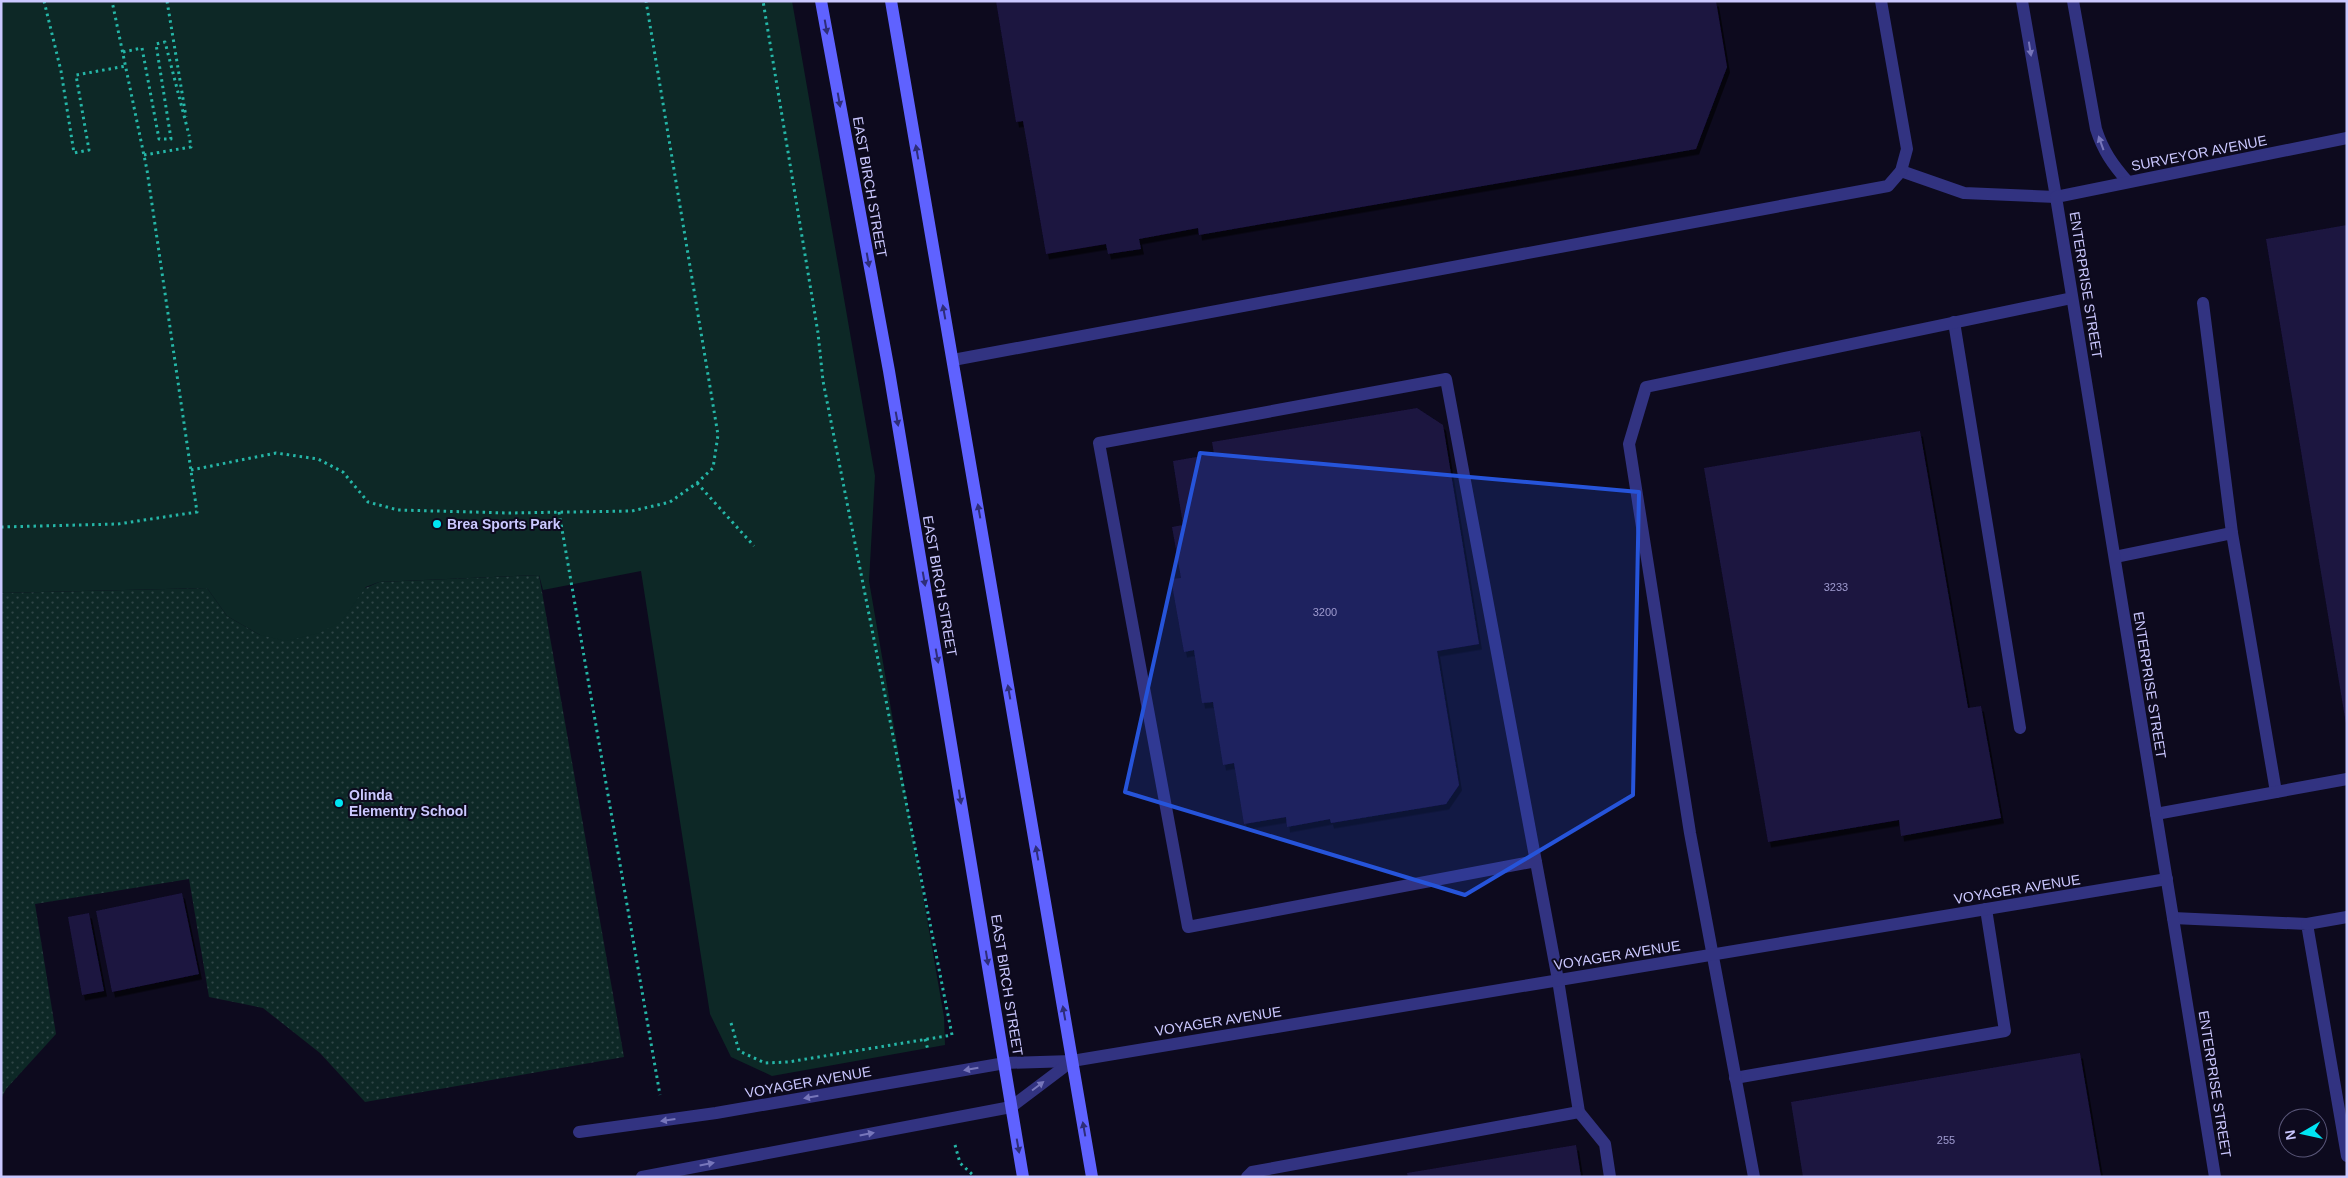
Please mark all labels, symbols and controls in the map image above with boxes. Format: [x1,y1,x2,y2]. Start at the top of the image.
one-way arrow [822,19,830,35]
one-way arrow [2026,42,2034,58]
one-way arrow [836,93,844,109]
street label: EAST BIRCH STREET [850,115,890,259]
street label: SURVEYOR AVENUE [2130,132,2268,174]
one-way arrow [2097,135,2104,150]
one-way arrow [912,144,920,160]
street label: ENTERPRISE STREET [2066,210,2106,360]
one-way arrow [865,253,873,269]
one-way arrow [940,304,948,320]
one-way arrow [893,411,901,427]
one-way arrow [974,502,982,518]
street label: EAST BIRCH STREET [920,514,960,658]
place label: Brea Sports Park [447,516,561,532]
marker: Brea Sports Park [431,518,443,530]
one-way arrow [920,572,928,588]
house number: 3233 [1824,581,1848,593]
house number: 3200 [1313,606,1337,618]
street label: ENTERPRISE STREET [2130,610,2170,760]
one-way arrow [933,648,941,664]
one-way arrow [1005,684,1013,700]
place label: Olinda Elementry School [349,787,467,819]
one-way arrow [957,790,965,806]
marker: Olinda Elementry School [333,797,345,809]
one-way arrow [1032,844,1040,860]
street label: VOYAGER AVENUE [1953,871,2081,907]
street label: EAST BIRCH STREET [988,913,1026,1057]
street label: VOYAGER AVENUE [1553,937,1681,973]
one-way arrow [984,950,992,966]
street label: VOYAGER AVENUE [1154,1003,1282,1039]
one-way arrow [1059,1004,1067,1020]
street label: ENTERPRISE STREET [2195,1009,2235,1159]
street label: VOYAGER AVENUE [744,1063,872,1101]
one-way arrow [963,1066,979,1074]
one-way arrow [1031,1081,1044,1092]
one-way arrow [803,1093,819,1101]
north arrow [2278,1108,2328,1158]
one-way arrow [660,1116,676,1124]
one-way arrow [1079,1120,1087,1136]
text: N [2281,1129,2299,1141]
one-way arrow [859,1130,875,1138]
house number: 255 [1937,1134,1955,1146]
one-way arrow [1014,1138,1022,1154]
one-way arrow [700,1160,716,1168]

